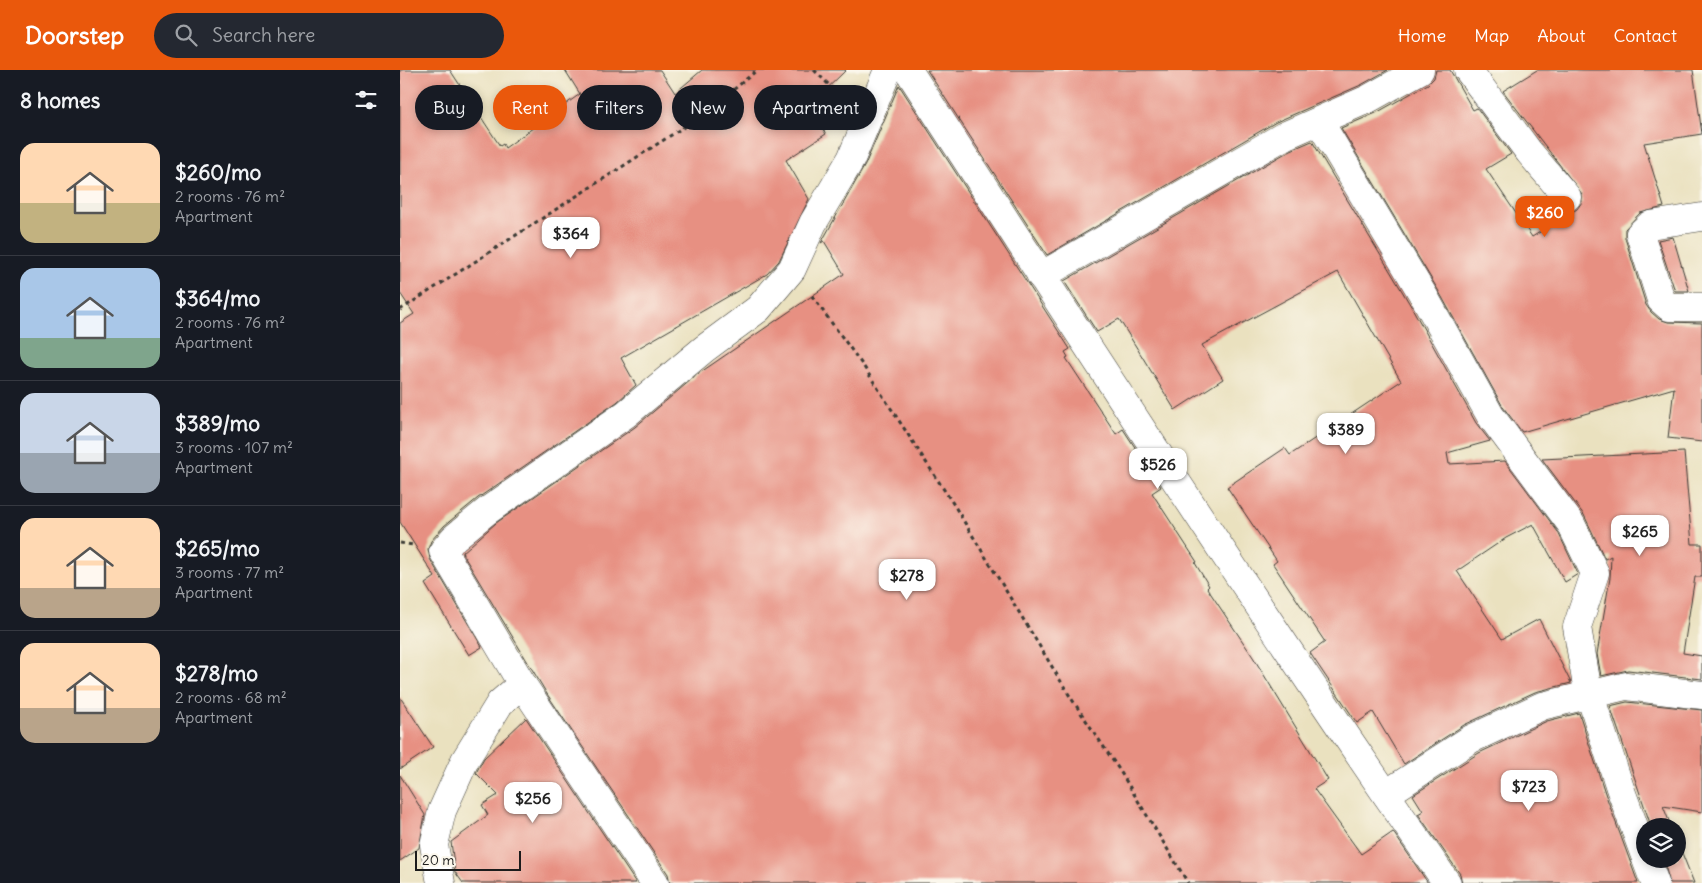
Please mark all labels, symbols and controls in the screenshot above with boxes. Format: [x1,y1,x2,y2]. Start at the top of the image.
search box [154,13,504,58]
text: Doorstep [25,20,124,50]
icon: search [172,21,200,49]
text: Search here [212,23,315,47]
text: Home [1398,24,1446,47]
text: Map [1474,24,1509,47]
text: About [1537,24,1585,47]
text: Contact [1613,24,1677,47]
chip: Buy [415,85,483,130]
chip: Rent [493,85,567,130]
chip: Filters [577,85,662,130]
chip: New [672,85,744,130]
chip: Apartment [754,85,877,130]
icon: filters [352,86,380,114]
text: 8 homes [20,87,100,114]
text: $260/mo [175,159,261,186]
icon: home [60,163,120,223]
text: 2 rooms · 76 m² [175,186,285,206]
pin: $260 [1515,196,1575,238]
text: $260 [1526,202,1564,222]
text: Apartment [175,206,253,226]
pin: $364 [541,216,601,259]
text: $364 [553,223,589,243]
text: $364/mo [175,285,260,312]
icon: home [60,288,120,348]
text: 2 rooms · 76 m² [175,312,285,332]
text: Apartment [175,332,253,352]
text: $389/mo [175,410,260,437]
pin: $389 [1316,412,1376,455]
icon: home [60,413,120,473]
text: $389 [1328,419,1364,439]
text: 3 rooms · 107 m² [175,437,293,457]
pin: $526 [1128,448,1188,490]
text: $526 [1140,454,1176,474]
text: Apartment [175,457,253,477]
pin: $265 [1610,514,1670,557]
text: $265 [1622,521,1658,541]
text: $265/mo [175,535,260,562]
icon: home [60,538,120,598]
pin: $278 [877,558,937,601]
text: 3 rooms · 77 m² [175,562,284,582]
text: $278 [890,565,924,585]
text: Apartment [175,582,253,602]
text: $278/mo [175,660,258,687]
icon: home [60,663,120,723]
text: 2 rooms · 68 m² [175,687,287,707]
text: Apartment [175,707,253,727]
pin: $723 [1499,770,1559,812]
text: $723 [1512,776,1546,796]
pin: $256 [503,782,563,824]
text: $256 [515,788,551,808]
map controls [1636,818,1686,868]
button: layers [1636,818,1686,868]
scale bar [415,848,521,871]
text: 20 m [422,851,455,869]

